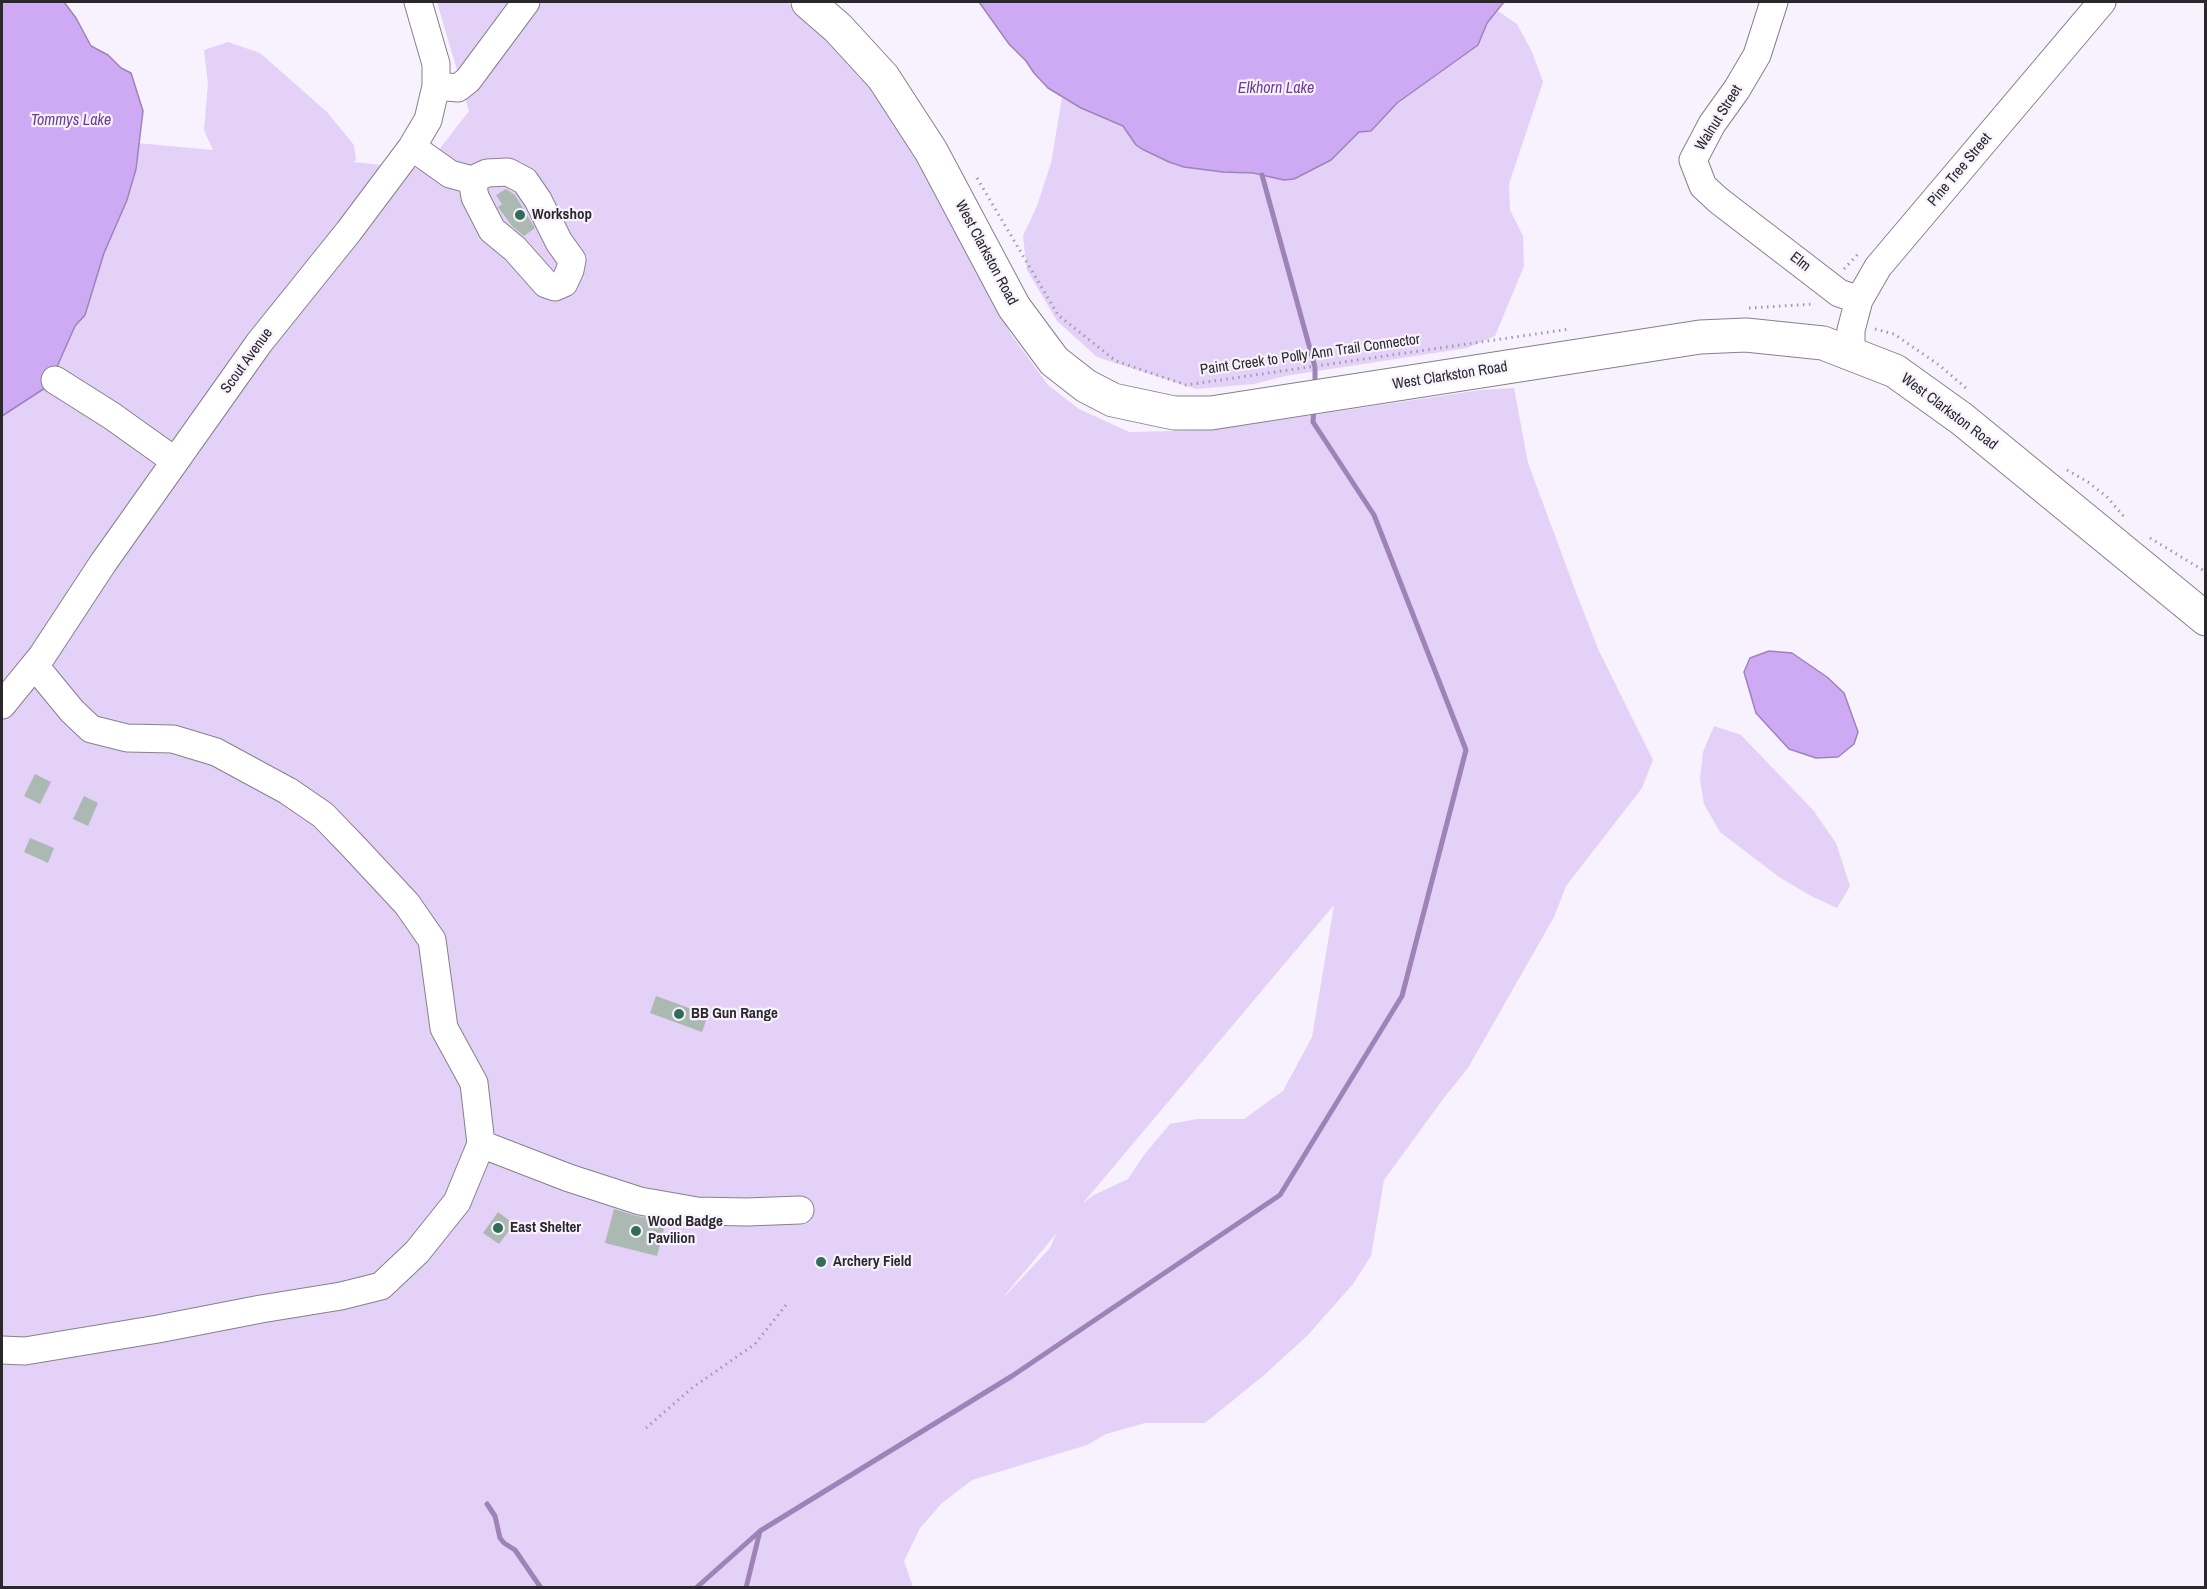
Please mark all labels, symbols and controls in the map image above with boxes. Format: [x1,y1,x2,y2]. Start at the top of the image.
water label: Elkhorn Lake [1238,79,1314,99]
street label: Walnut Street [1692,82,1746,154]
water label: Tommys Lake [31,111,111,131]
street label: Pine Tree Street [1924,130,1996,210]
street label: West Clarkston Road [951,198,1021,308]
place label: Workshop [532,206,592,224]
marker: Workshop [513,208,527,222]
street label: Elm [1786,248,1814,276]
street label: Scout Avenue [217,325,277,397]
street label: Paint Creek to Polly Ann Trail Connector [1199,331,1421,379]
street label: West Clarkston Road [1391,358,1509,394]
street label: West Clarkston Road [1897,370,2001,454]
place label: BB Gun Range [691,1005,778,1023]
marker: BB Gun Range [672,1007,686,1021]
place label: Wood Badge Pavilion [648,1213,723,1248]
place label: East Shelter [510,1219,581,1237]
marker: East Shelter [491,1221,505,1235]
marker: Wood Badge Pavilion [629,1224,643,1238]
place label: Archery Field [833,1253,912,1271]
marker: Archery Field [814,1255,828,1269]

